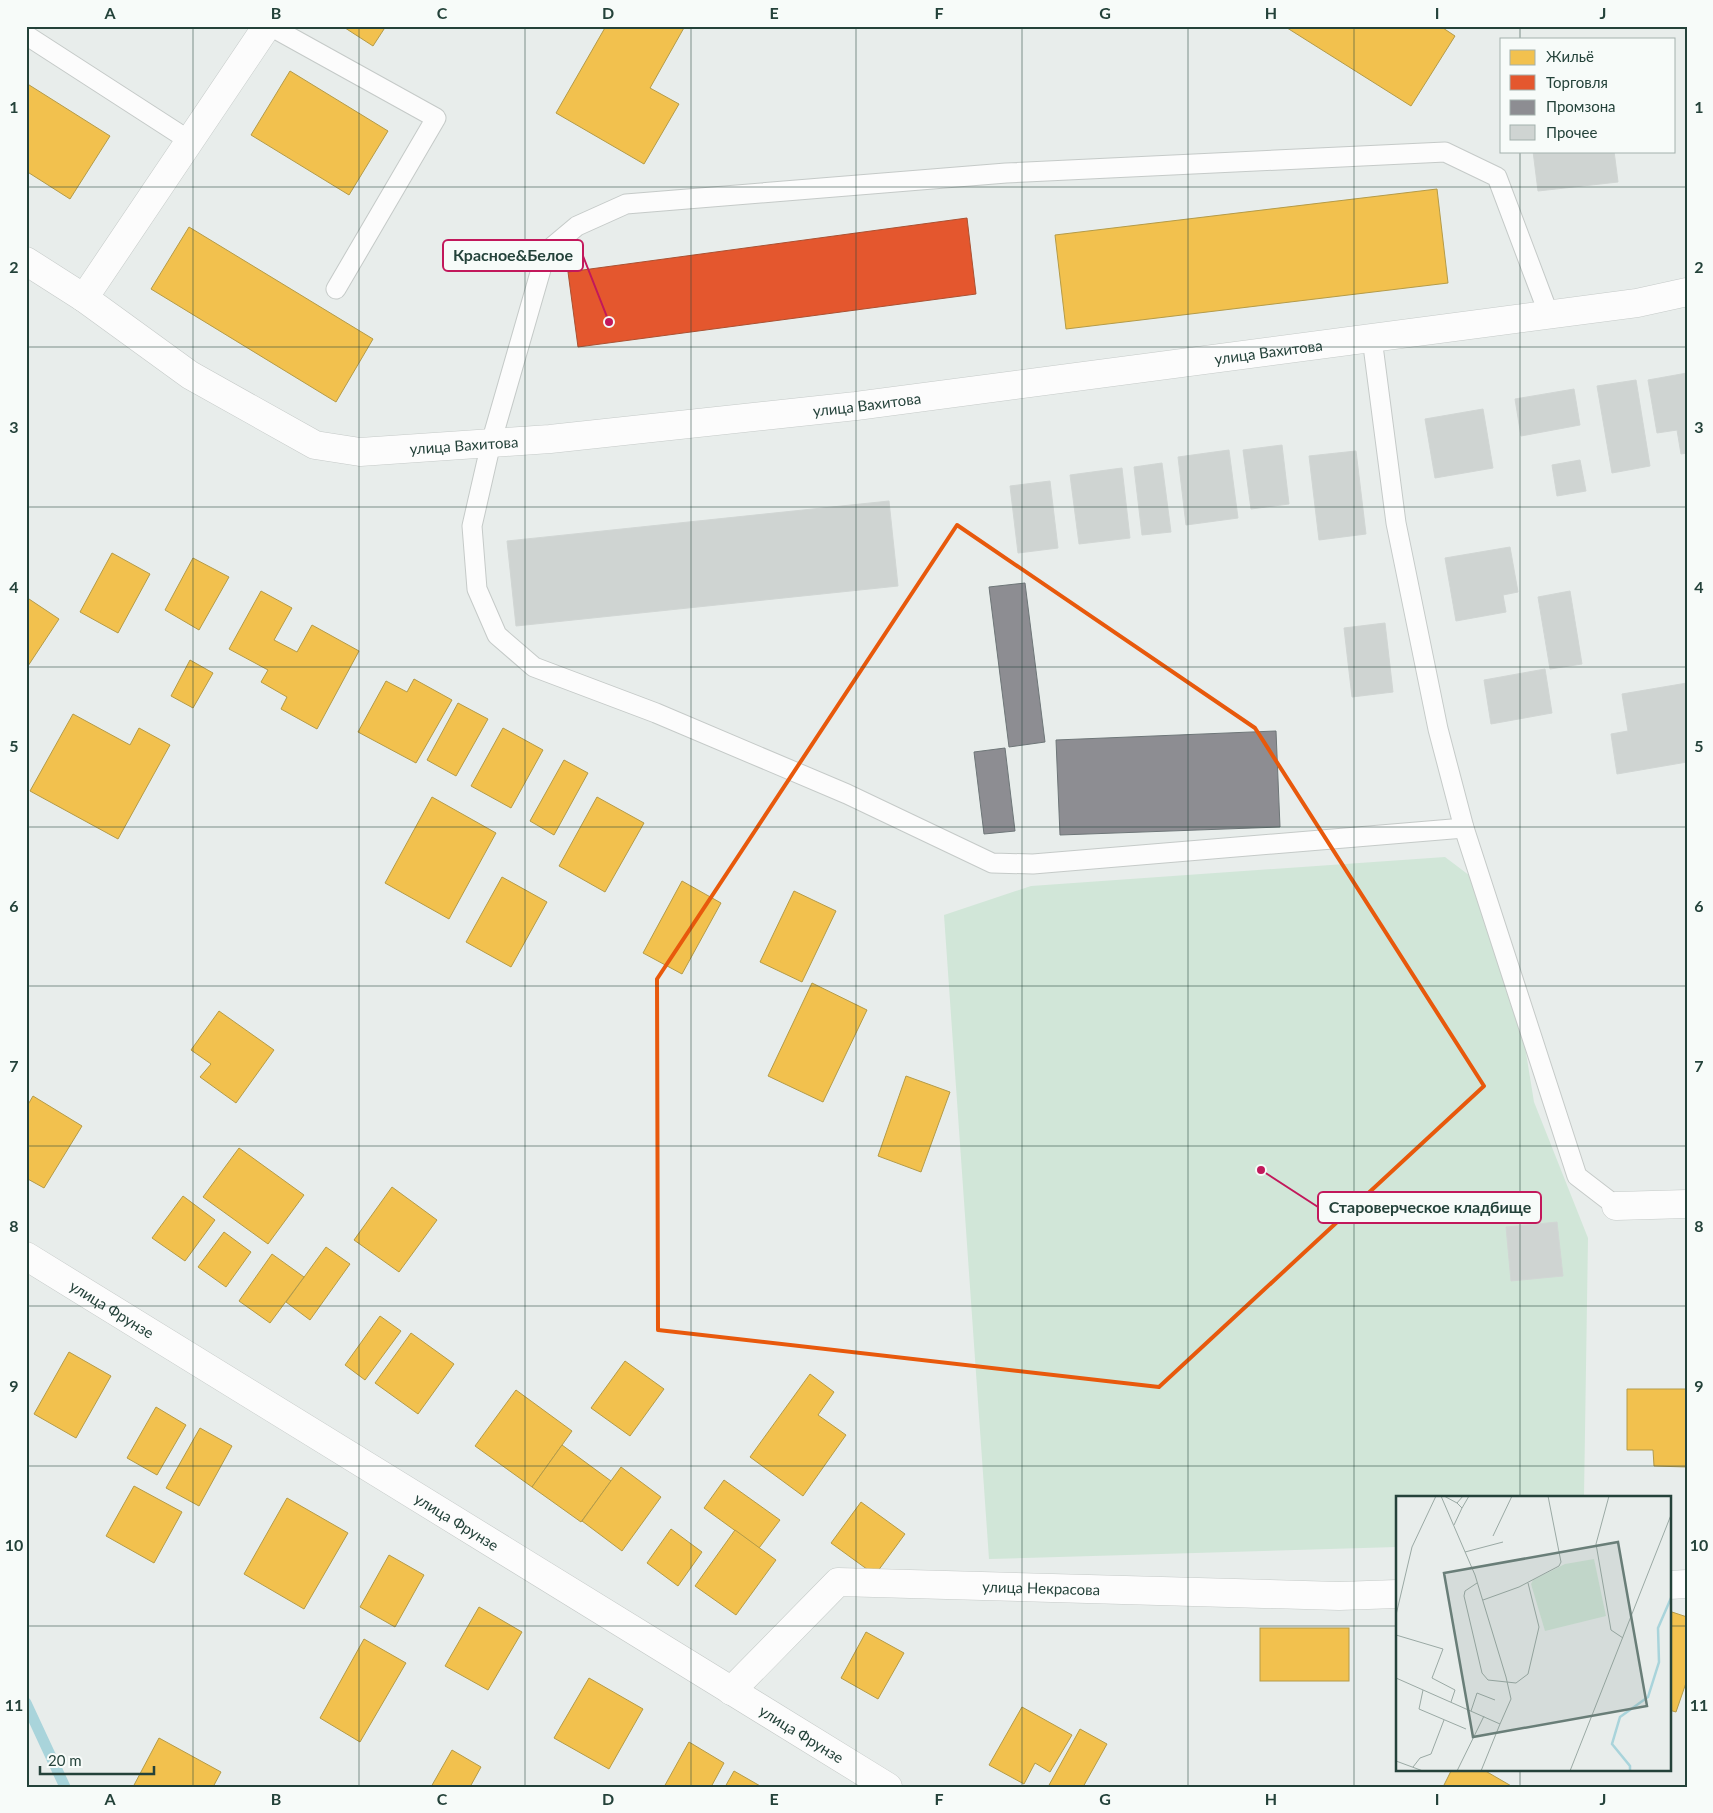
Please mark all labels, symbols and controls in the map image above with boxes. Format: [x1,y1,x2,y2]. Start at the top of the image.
text: A [103,3,116,22]
text: B [271,3,281,22]
text: C [437,3,448,22]
text: D [602,3,614,22]
text: E [769,3,779,22]
text: F [934,3,944,22]
text: G [1099,3,1111,22]
text: H [1265,3,1277,22]
text: I [1435,3,1439,22]
text: J [1600,3,1606,22]
legend [1500,38,1676,152]
text: Жильё [1546,47,1594,65]
text: Торговля [1546,73,1608,91]
text: 1 [9,97,19,116]
text: Промзона [1546,97,1616,115]
text: 1 [1694,97,1704,116]
text: Прочее [1546,123,1597,141]
callout: Красное&Белое [443,240,583,271]
text: Красное&Белое [453,245,574,264]
text: 2 [9,257,19,276]
text: 2 [1694,257,1704,276]
street label: улица Вахитова [1213,336,1323,368]
street label: улица Вахитова [812,389,922,420]
text: 3 [9,417,19,436]
text: 3 [1694,417,1704,436]
street label: улица Вахитова [409,432,519,458]
text: 4 [9,577,19,596]
text: 4 [1694,577,1704,596]
text: 5 [9,736,19,755]
text: 5 [1694,736,1704,755]
text: 6 [9,896,19,915]
text: 6 [1694,896,1704,915]
text: 7 [9,1056,19,1075]
text: 7 [1694,1056,1704,1075]
callout: Староверческое кладбище [1318,1192,1541,1223]
text: Староверческое кладбище [1329,1197,1532,1216]
text: 8 [9,1216,19,1235]
text: 8 [1694,1216,1704,1235]
street label: улица Фрунзе [67,1276,157,1342]
text: 9 [9,1376,19,1395]
text: 9 [1694,1376,1704,1395]
street label: улица Фрунзе [411,1489,502,1554]
inset map [1396,1496,1670,1770]
text: 10 [5,1535,23,1554]
text: 10 [1690,1535,1708,1554]
street label: улица Некрасова [982,1577,1100,1598]
text: 11 [5,1695,23,1714]
text: 11 [1690,1695,1708,1714]
street label: улица Фрунзе [756,1701,847,1767]
scale bar [40,1743,154,1775]
text: 20 m [48,1751,82,1769]
text: A [103,1789,116,1808]
text: B [271,1789,281,1808]
text: C [437,1789,448,1808]
text: D [602,1789,614,1808]
text: E [769,1789,779,1808]
text: F [934,1789,944,1808]
text: G [1099,1789,1111,1808]
text: H [1265,1789,1277,1808]
text: I [1435,1789,1439,1808]
text: J [1600,1789,1606,1808]

